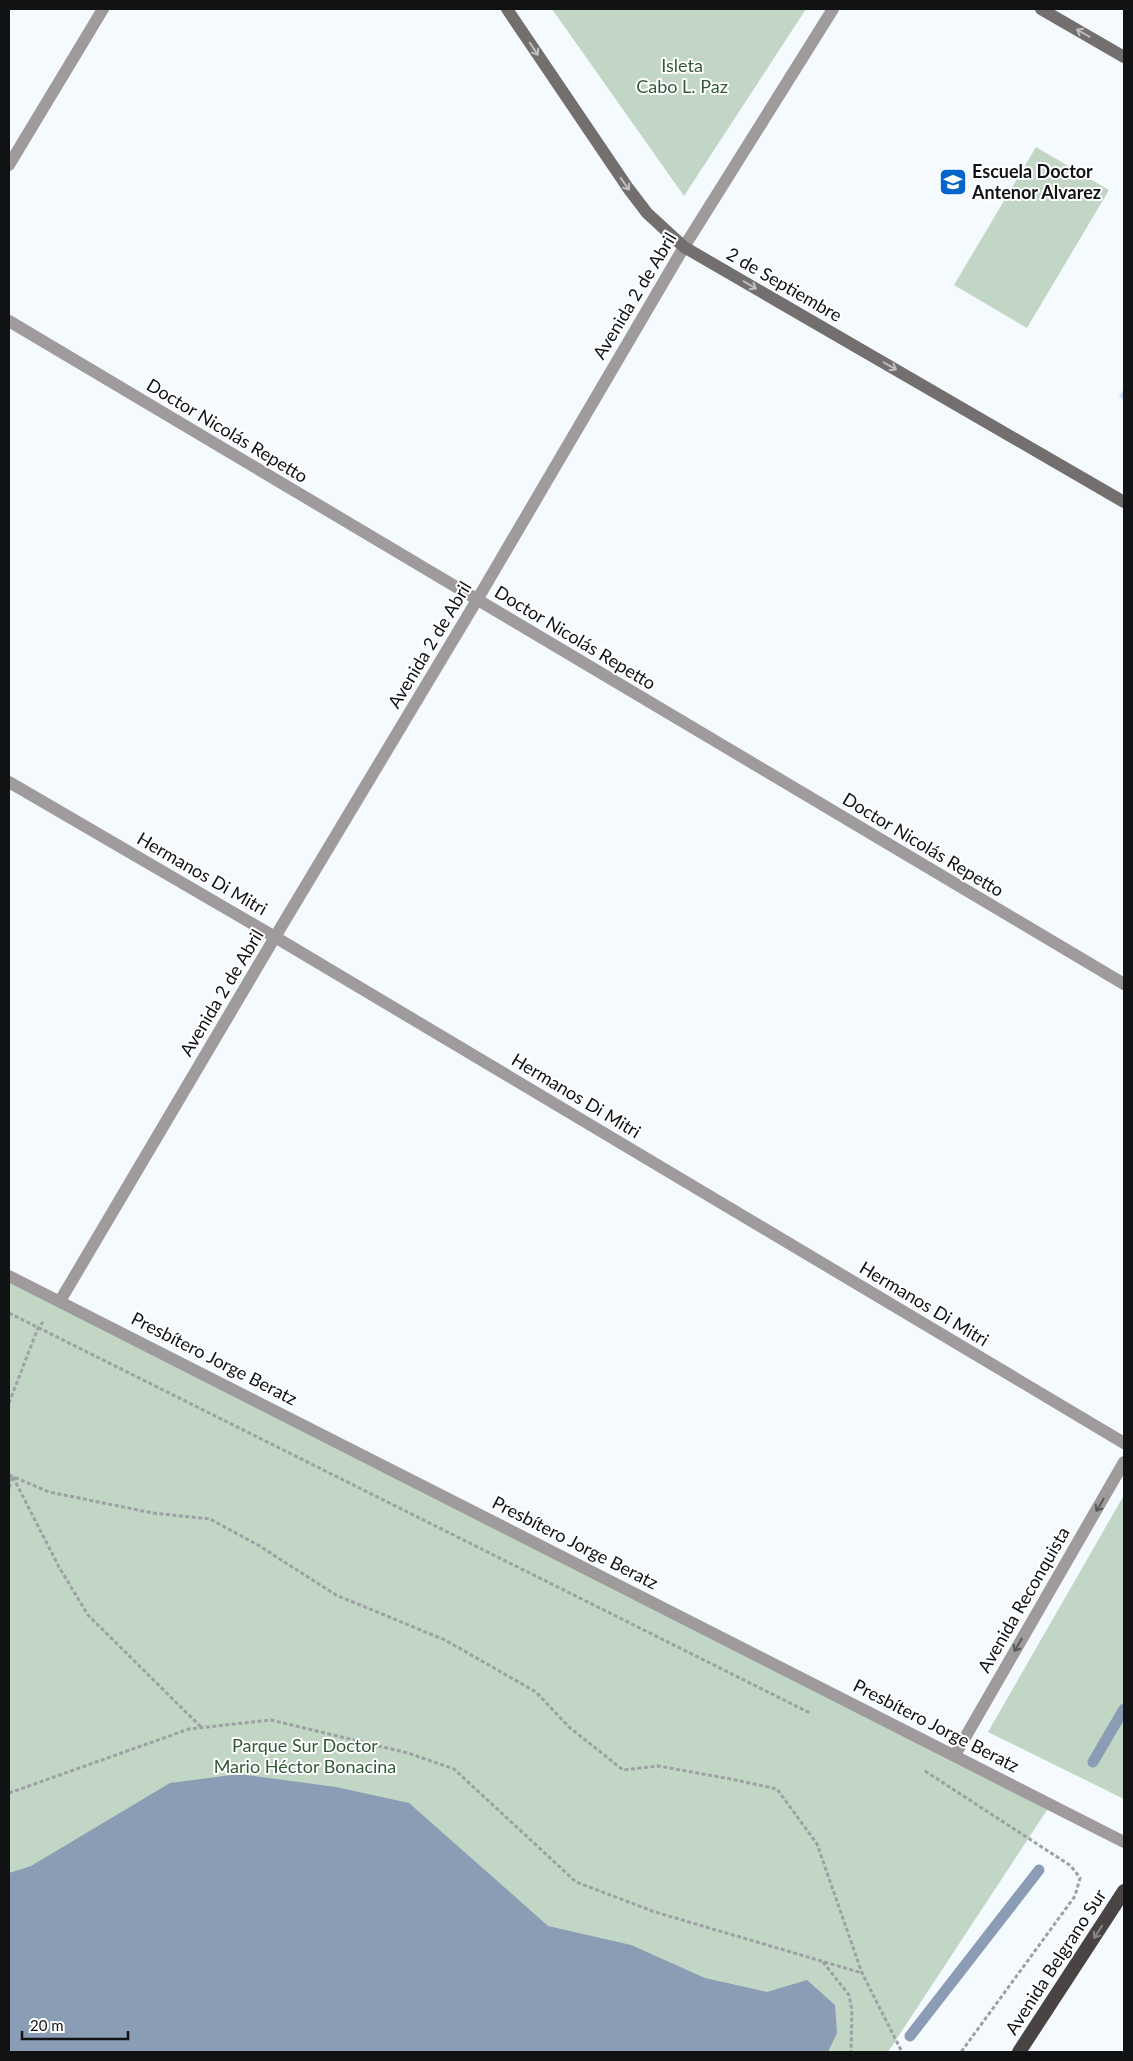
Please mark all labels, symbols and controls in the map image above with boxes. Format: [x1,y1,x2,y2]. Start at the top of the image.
one-way arrow [1076,27,1090,37]
one-way arrow [529,42,539,56]
park label: Isleta Cabo L. Paz [636,54,728,97]
place label: Escuela Doctor Antenor Alvarez [971,160,1101,203]
school or university icon: Escuela Doctor Antenor Alvarez [938,167,968,197]
one-way arrow [620,177,630,191]
street label: Avenida 2 de Abril [588,228,681,363]
street label: 2 de Septiembre [723,242,846,326]
one-way arrow [742,280,757,290]
one-way arrow [883,362,897,372]
street label: Doctor Nicolás Repetto [143,373,312,487]
street label: Avenida 2 de Abril [383,577,476,712]
street label: Doctor Nicolás Repetto [491,580,660,694]
street label: Doctor Nicolás Repetto [839,787,1008,901]
street label: Hermanos Di Mitri [134,827,271,919]
street label: Avenida 2 de Abril [175,925,268,1060]
street label: Hermanos Di Mitri [508,1048,645,1142]
street label: Hermanos Di Mitri [856,1256,993,1350]
street label: Presbítero Jorge Beratz [128,1307,301,1409]
street label: Presbítero Jorge Beratz [489,1491,662,1593]
one-way arrow [1094,1497,1104,1511]
street label: Avenida Reconquista [972,1523,1074,1676]
one-way arrow [1013,1638,1023,1652]
street label: Presbítero Jorge Beratz [850,1674,1023,1776]
park label: Parque Sur Doctor Mario Héctor Bonacina [214,1734,396,1777]
street label: Avenida Belgrano Sur [1000,1884,1111,2038]
one-way arrow [1092,1925,1103,1939]
scale bar [22,2008,129,2040]
text: 20 m [30,2016,64,2034]

